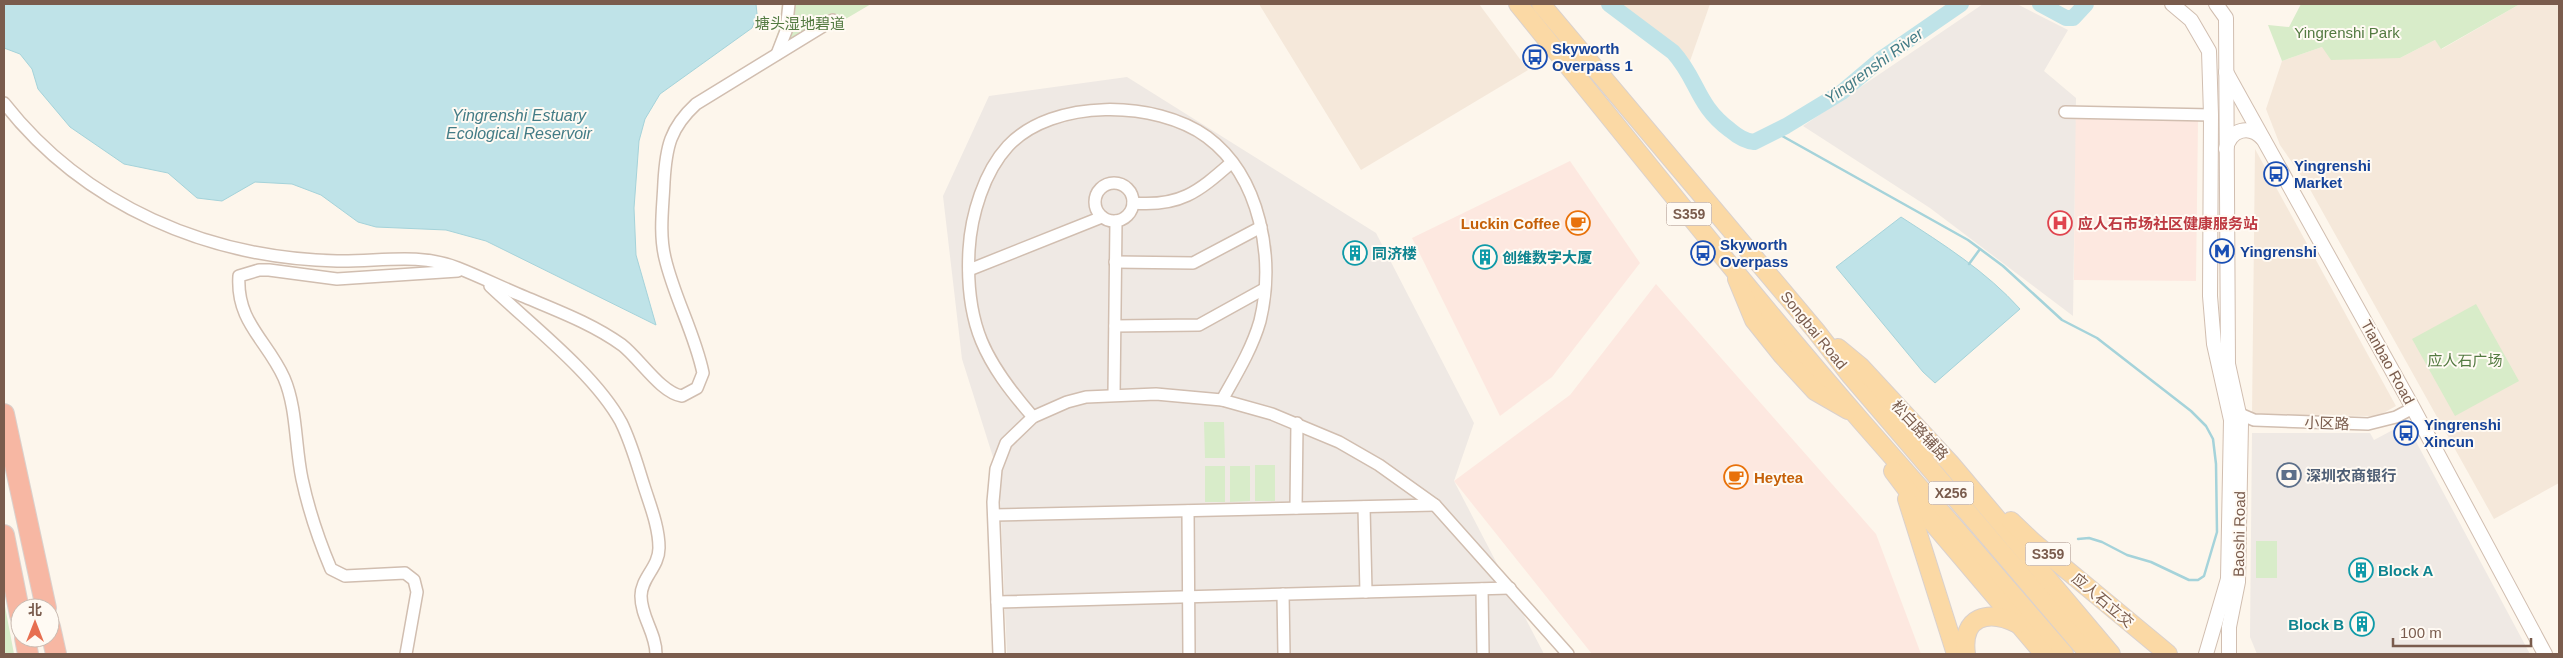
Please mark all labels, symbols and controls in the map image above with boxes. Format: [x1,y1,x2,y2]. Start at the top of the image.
park label: 塘头湿地碧道 [755,15,845,32]
water label: Yingrenshi River [1822,24,1927,107]
park label: Yingrenshi Park [2294,24,2400,41]
place label: Skyworth Overpass 1 [1552,40,1633,74]
bus stop icon: Skyworth Overpass 1 [1522,44,1548,70]
water label: Yingrenshi Estuary Ecological Reservoir [446,107,593,142]
place label: Yingrenshi Market [2294,157,2371,191]
bus stop icon: Yingrenshi Market [2263,161,2289,187]
road number: S359 [1666,202,1712,225]
cafe icon: Luckin Coffee [1565,210,1591,236]
hospital icon: 应人石市场社区健康服务站 [2047,210,2073,236]
place label: Luckin Coffee [1461,215,1560,232]
place label: 应人石市场社区健康服务站 [2078,215,2258,232]
place label: Skyworth Overpass [1720,236,1788,270]
metro station icon: Yingrenshi [2209,238,2235,264]
building icon: 同济楼 [1342,240,1368,266]
bus stop icon: Skyworth Overpass [1690,240,1716,266]
place label: Yingrenshi [2240,243,2317,260]
building icon: 创维数字大厦 [1472,244,1498,270]
place label: 同济楼 [1372,245,1417,262]
place label: 创维数字大厦 [1502,249,1592,266]
street label: Songbai Road [1777,288,1851,372]
street label: Tianbao Road [2358,317,2418,407]
park label: 应人石广场 [2427,352,2503,369]
street label: 松白路辅路 [1888,397,1952,463]
street label: 小区路 [2304,414,2350,432]
place label: Yingrenshi Xincun [2424,416,2501,450]
bus stop icon: Yingrenshi Xincun [2393,420,2419,446]
bank icon: 深圳农商银行 [2276,462,2302,488]
cafe icon: Heytea [1723,464,1749,490]
place label: 深圳农商银行 [2306,467,2396,484]
place label: Heytea [1754,469,1804,486]
road number: X256 [1928,482,1974,504]
street label: Baoshi Road [2230,491,2248,577]
road number: S359 [2026,542,2070,566]
building icon: Block A [2348,557,2374,583]
place label: Block A [2378,562,2433,579]
street label: 应人石立交 [2069,569,2137,631]
north arrow [10,598,60,648]
text: 北 [28,602,42,618]
building icon: Block B [2349,611,2375,637]
place label: Block B [2288,616,2344,633]
scale bar [2393,616,2530,648]
text: 100 m [2400,624,2442,641]

